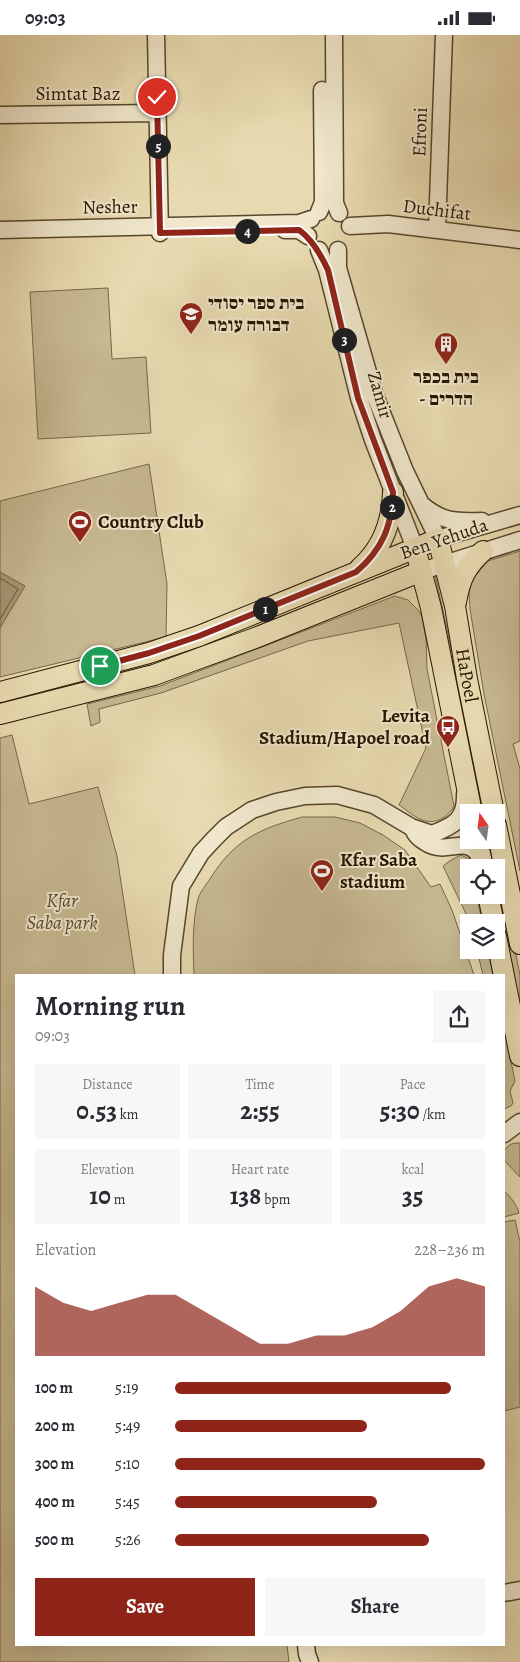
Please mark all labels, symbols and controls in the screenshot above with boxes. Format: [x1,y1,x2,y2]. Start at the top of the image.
text: 09:03 [25,5,66,31]
pin [136,76,178,118]
street label: Simtat Baz [35,81,121,107]
icon: check [143,83,171,111]
street label: Efroni [406,107,434,157]
pin: 5 [146,133,170,159]
text: 5 [156,137,161,156]
street label: Duchifat [401,193,473,227]
street label: Nesher [82,194,138,220]
pin: 4 [234,219,260,243]
text: 4 [244,222,251,241]
place label: בית ספר יסודי דבורה עומר [208,290,304,338]
school or university icon: בית ספר יסודי דבורה עומר [178,301,204,335]
pin: 3 [332,327,356,353]
text: 3 [341,331,348,350]
building icon: בית בכפר - הדרים [433,331,459,365]
place label: בית בכפר - הדרים [413,364,479,412]
street label: Zamir [361,368,399,422]
pin: 2 [380,495,404,519]
text: 2 [389,498,396,517]
sports icon: Country Club [67,509,93,543]
place label: Country Club [98,509,204,535]
street label: Ben Yehuda [397,512,492,566]
pin: 1 [252,597,278,621]
text: 1 [263,600,268,619]
pin [79,645,121,687]
street label: HaPoel [449,646,484,705]
icon: arrive [86,652,114,680]
place label: Levita Stadium/Hapoel road [259,703,431,751]
bus stop icon: Levita Stadium/Hapoel road [435,714,461,748]
north arrow [460,804,505,849]
map controls [460,804,505,959]
place label: Kfar Saba stadium [340,847,418,895]
sports icon: Kfar Saba stadium [309,858,335,892]
button: locate [460,859,505,904]
park label: Kfar Saba park [26,888,98,936]
button: layers [460,914,505,959]
text: Morning run [35,987,185,1025]
button: share [433,991,485,1043]
text: 09:03 [35,1025,70,1047]
text: Distance [82,1075,132,1094]
text: Time [245,1075,275,1094]
text: Pace [400,1075,426,1094]
text: 0.53 [76,1094,117,1128]
text: 2:55 [240,1094,280,1128]
text: 5:30 [380,1094,420,1128]
text: km [117,1105,138,1124]
text: /km [420,1105,446,1124]
text: Elevation [80,1160,134,1179]
text: Heart rate [231,1160,289,1179]
text: kcal [401,1160,424,1179]
text: 10 [89,1179,111,1213]
text: 138 [230,1179,261,1213]
text: 35 [402,1179,423,1213]
text: m [111,1190,125,1209]
text: bpm [261,1190,290,1209]
text: Elevation [35,1239,96,1261]
text: 228–236 m [414,1239,485,1261]
text: 100 m [35,1377,73,1399]
text: 5:19 [115,1377,138,1399]
text: 200 m [35,1415,75,1437]
text: 5:49 [115,1415,140,1437]
text: 300 m [35,1453,74,1475]
text: 5:10 [115,1453,140,1475]
text: 400 m [35,1491,75,1513]
text: 5:45 [115,1491,140,1513]
text: 500 m [35,1529,74,1551]
text: 5:26 [115,1529,141,1551]
button: Save [35,1578,255,1636]
button: Share [265,1578,485,1636]

